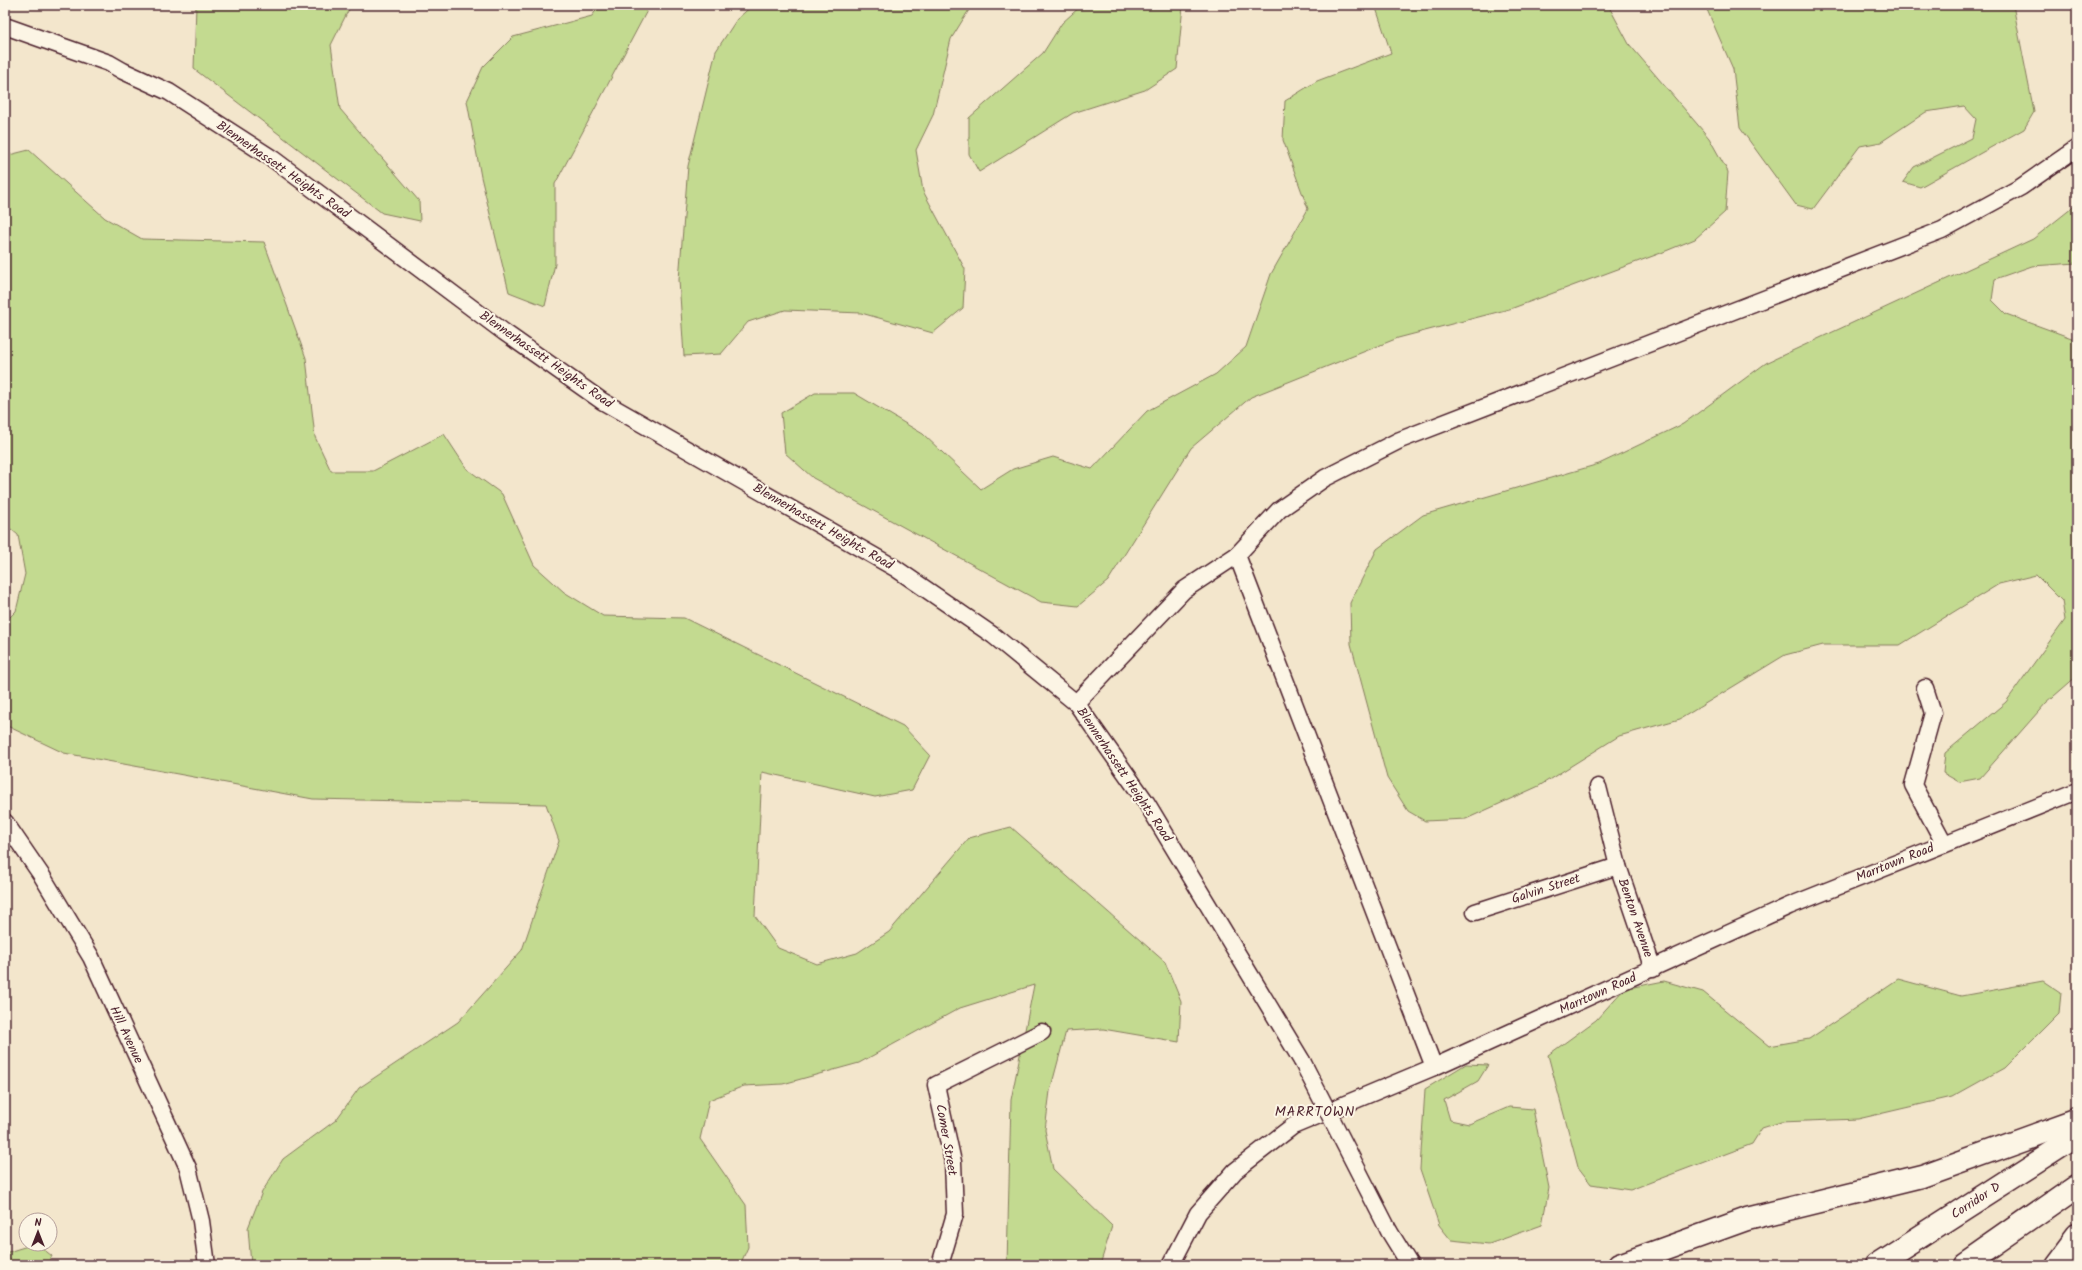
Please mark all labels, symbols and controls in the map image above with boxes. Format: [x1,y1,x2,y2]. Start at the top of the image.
street label: Blennerhassett Heights Road [212,116,355,225]
street label: Blennerhassett Heights Road [475,306,618,415]
street label: Blennerhassett Heights Road [749,478,898,576]
street label: Blennerhassett Heights Road [1071,703,1178,847]
street label: Marrtown Road [1853,838,1938,888]
street label: Galvin Street [1509,868,1584,910]
street label: Benton Avenue [1612,876,1658,961]
street label: Marrtown Road [1556,967,1641,1020]
street label: Hill Avenue [103,1003,149,1068]
district label: MARRTOWN [1275,1101,1355,1123]
street label: Comer Street [929,1103,963,1178]
street label: Corridor D [1947,1177,2005,1225]
north arrow [18,1212,58,1252]
text: N [35,1214,42,1232]

